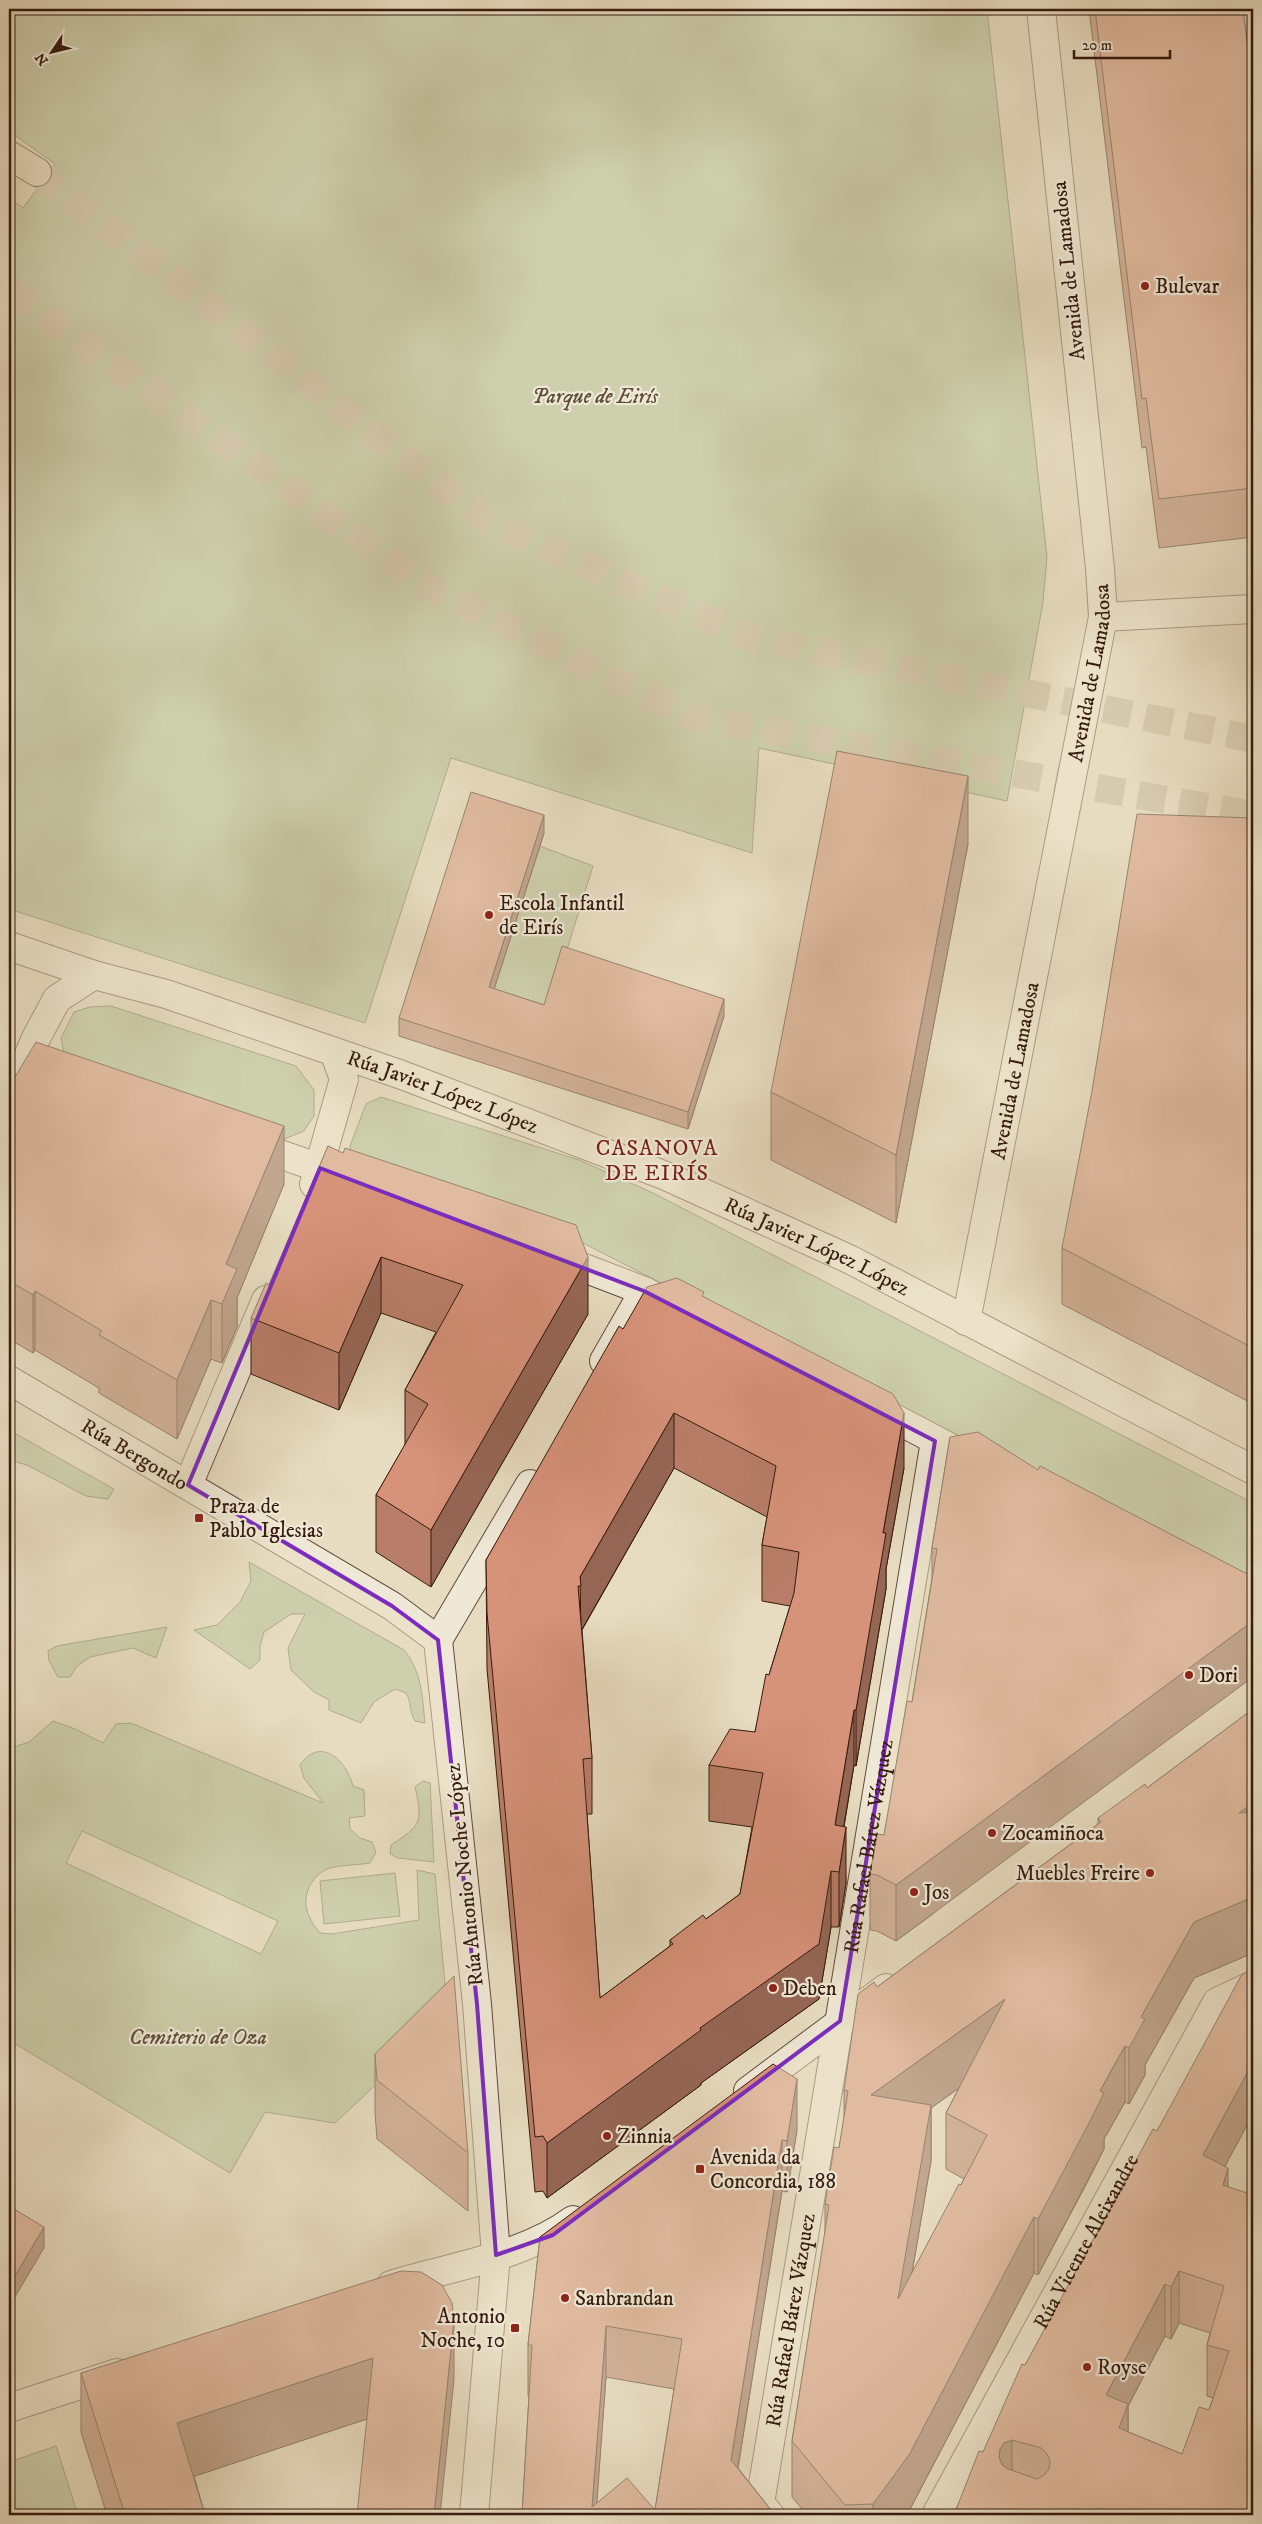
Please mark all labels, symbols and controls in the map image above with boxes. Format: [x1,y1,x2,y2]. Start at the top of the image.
north arrow [28,28,78,78]
scale bar [1074,28,1171,60]
text: 20 m [1082,36,1112,55]
text: N [31,49,53,69]
street label: Avenida de Lamadosa [1047,180,1091,362]
place label: Bulevar [1155,274,1220,300]
marker: Bulevar [1139,280,1151,292]
park label: Parque de Eirís [532,384,659,411]
street label: Avenida de Lamadosa [1063,583,1117,764]
place label: Escola Infantil de Eirís [499,891,625,941]
marker: Escola Infantil de Eirís [483,909,495,921]
street label: Avenida de Lamadosa [986,980,1046,1162]
street label: Rúa Javier López López [344,1045,542,1140]
district label: CASANOVA DE EIRÍS [596,1135,718,1187]
street label: Rúa Javier López López [720,1192,914,1302]
street label: Rúa Bergondo [76,1414,192,1497]
place label: Praza de Pablo Iglesias [209,1494,323,1544]
marker: Praza de Pablo Iglesias [193,1512,205,1524]
place label: Dori [1199,1663,1238,1689]
marker: Dori [1183,1669,1195,1681]
street label: Rúa Rafael Bárez Vázquez [839,1738,900,1955]
street label: Rúa Antonio Noche López [440,1762,490,1987]
place label: Zocamiñoca [1002,1821,1104,1847]
marker: Zocamiñoca [986,1827,998,1839]
place label: Muebles Freire [1016,1861,1140,1887]
marker: Muebles Freire [1144,1867,1156,1879]
place label: Jos [922,1880,949,1906]
marker: Jos [908,1886,920,1898]
place label: Deben [783,1976,837,2002]
marker: Deben [767,1982,779,1994]
park label: Cemiterio de Oza [129,2025,267,2051]
place label: Zinnia [617,2124,672,2150]
marker: Zinnia [601,2130,613,2142]
place label: Avenida da Concordia, 188 [710,2145,836,2195]
street label: Rúa Vicente Aleixandre [1028,2150,1145,2334]
marker: Avenida da Concordia, 188 [694,2163,706,2175]
street label: Rúa Rafael Bárez Vázquez [761,2211,822,2429]
place label: Sanbrandan [575,2286,674,2312]
marker: Sanbrandan [559,2292,571,2304]
place label: Antonio Noche, 10 [420,2304,505,2354]
marker: Antonio Noche, 10 [509,2322,521,2334]
place label: Royse [1097,2355,1147,2381]
marker: Royse [1081,2361,1093,2373]

